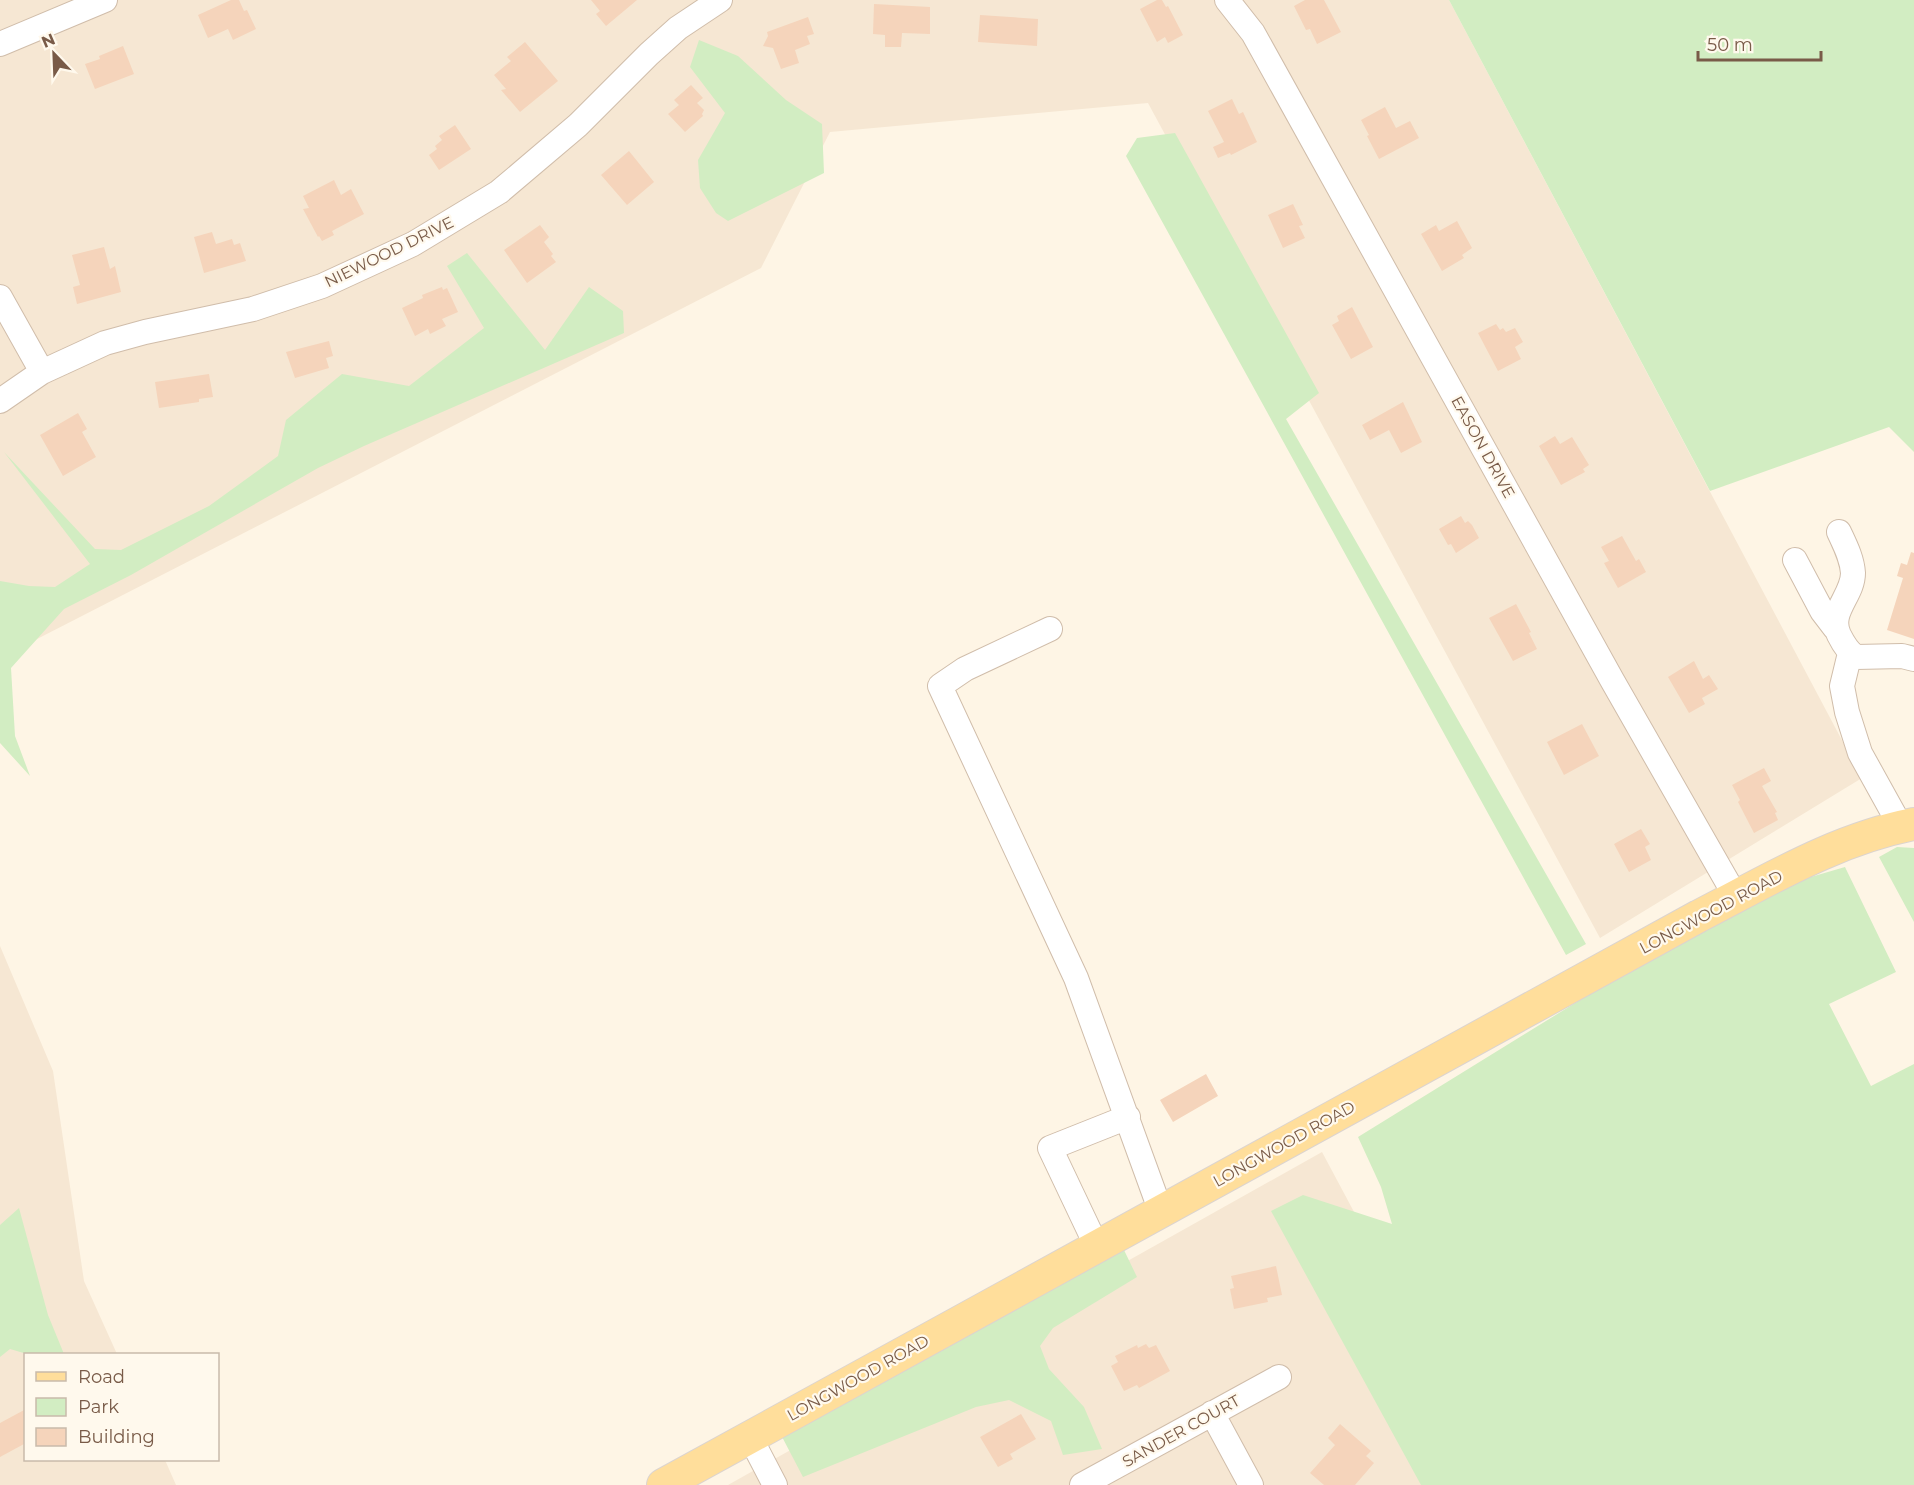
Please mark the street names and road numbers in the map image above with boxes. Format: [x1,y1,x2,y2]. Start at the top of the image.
street label: NIEWOOD DRIVE [321,213,457,291]
street label: EASON DRIVE [1447,393,1519,501]
street label: LONGWOOD ROAD [1636,866,1786,958]
street label: LONGWOOD ROAD [1210,1097,1358,1191]
street label: LONGWOOD ROAD [784,1331,932,1425]
street label: SANDER COURT [1119,1390,1244,1471]

